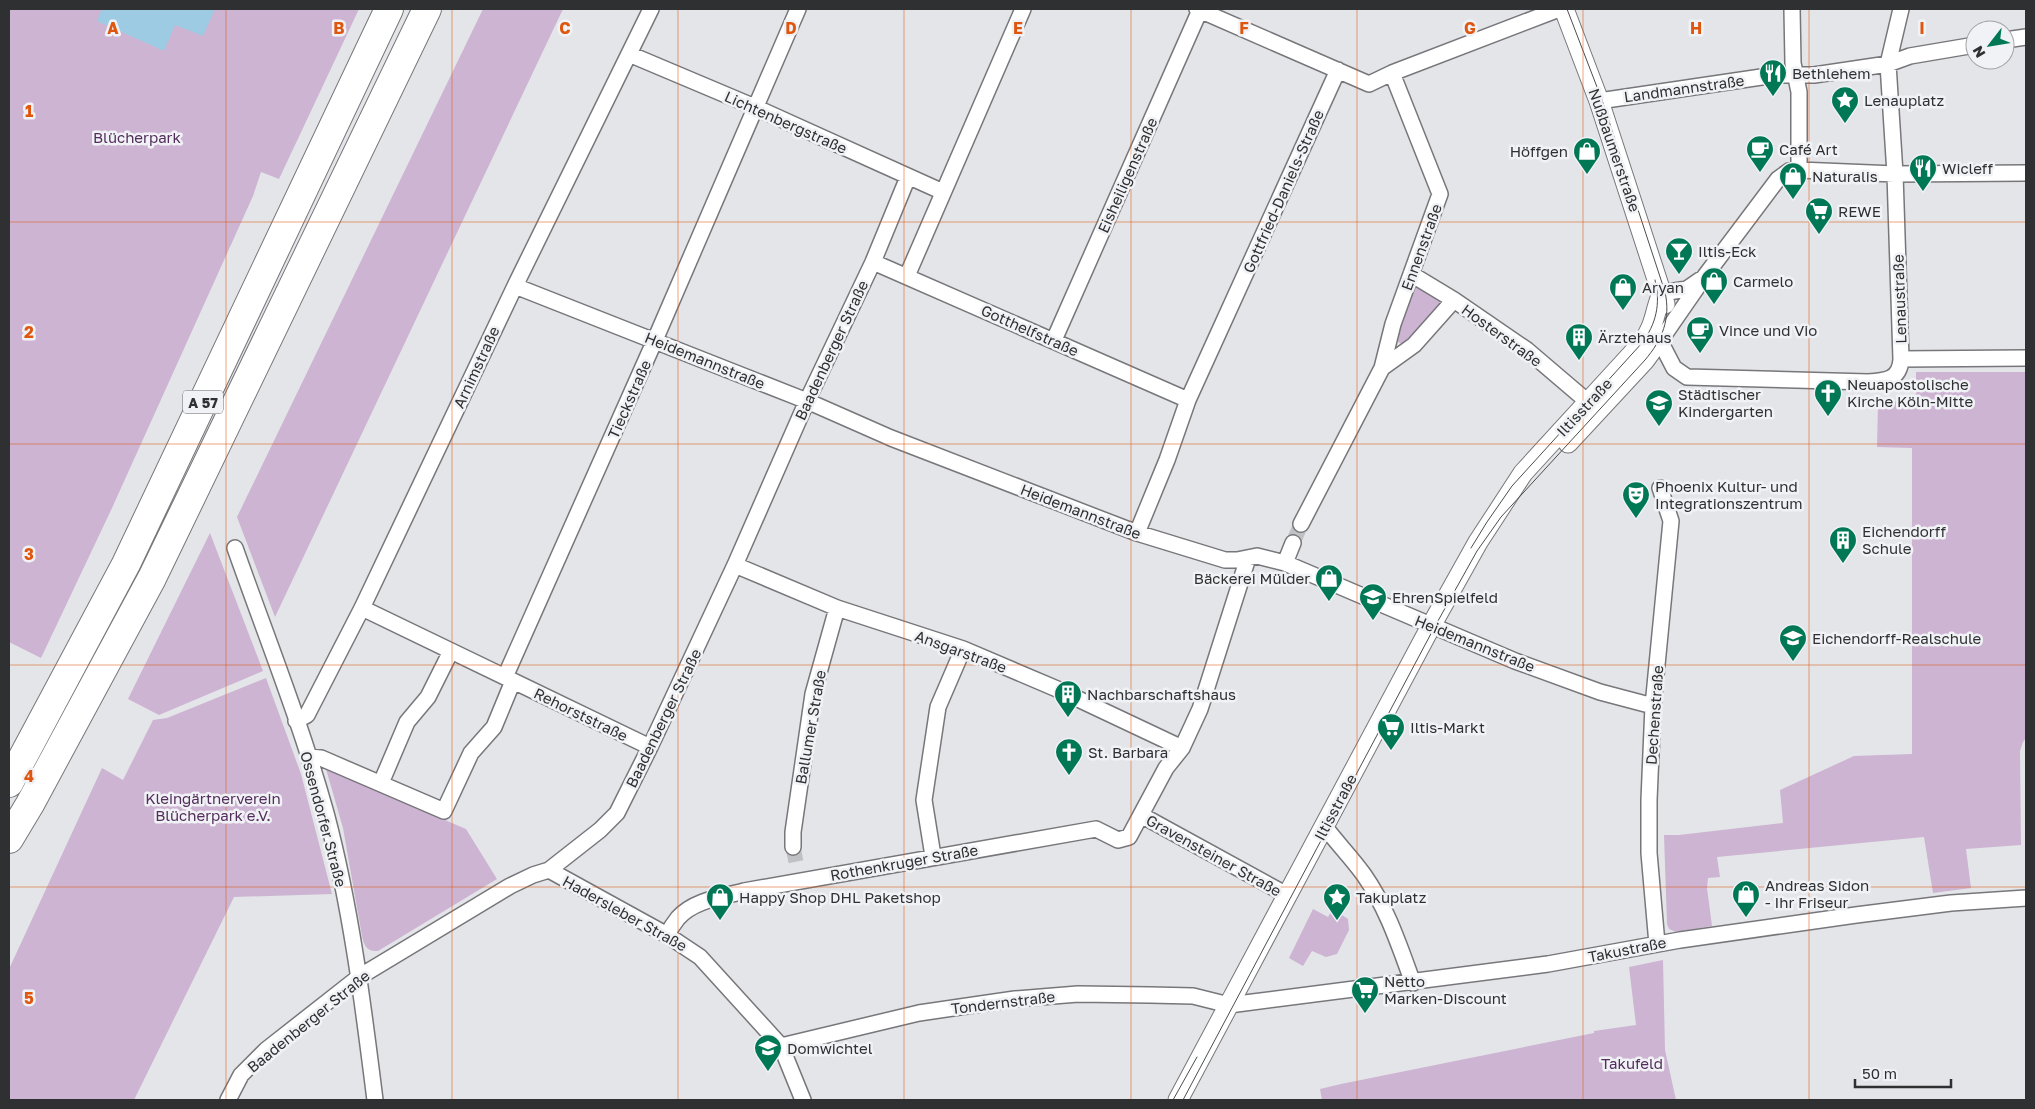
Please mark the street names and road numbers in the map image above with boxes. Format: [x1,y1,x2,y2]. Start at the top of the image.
street label: Landmannstraße [1623,71,1746,105]
street label: Nußbaumerstraße [1585,86,1645,214]
street label: Lichtenbergstraße [722,87,850,157]
street label: Gottfried-Daniels-Straße [1239,106,1327,275]
street label: Eisheiligenstraße [1093,114,1161,236]
street label: Ennenstraße [1397,201,1445,293]
street label: Lenaustraße [1888,254,1910,344]
street label: Baadenberger Straße [791,277,871,423]
street label: Gotthelfstraße [978,300,1082,360]
street label: Hosterstraße [1459,300,1546,370]
street label: Arnimstraße [449,323,503,411]
street label: Heidemannstraße [642,328,768,392]
street label: Tieckstraße [604,357,654,441]
street label: Iltisstraße [1553,374,1616,440]
road number: A 57 [183,391,223,414]
street label: Heidemannstraße [1018,480,1144,542]
street label: Heidemannstraße [1412,611,1538,675]
street label: Ansgarstraße [913,626,1010,676]
street label: Baadenberger Straße [622,645,705,790]
street label: Dechenstraße [1642,664,1666,766]
street label: Ballumer Straße [791,668,829,786]
street label: Rehorststraße [531,683,631,745]
street label: Ossendorfer Straße [297,749,351,889]
street label: Iltisstraße [1310,770,1360,843]
street label: Gravensteiner Straße [1143,810,1285,900]
street label: Rothenkruger Straße [829,840,980,884]
street label: Hadersleber Straße [560,871,691,955]
street label: Takustraße [1586,933,1668,965]
street label: Baadenberger Straße [243,966,373,1076]
street label: Tondernstraße [950,987,1056,1017]

